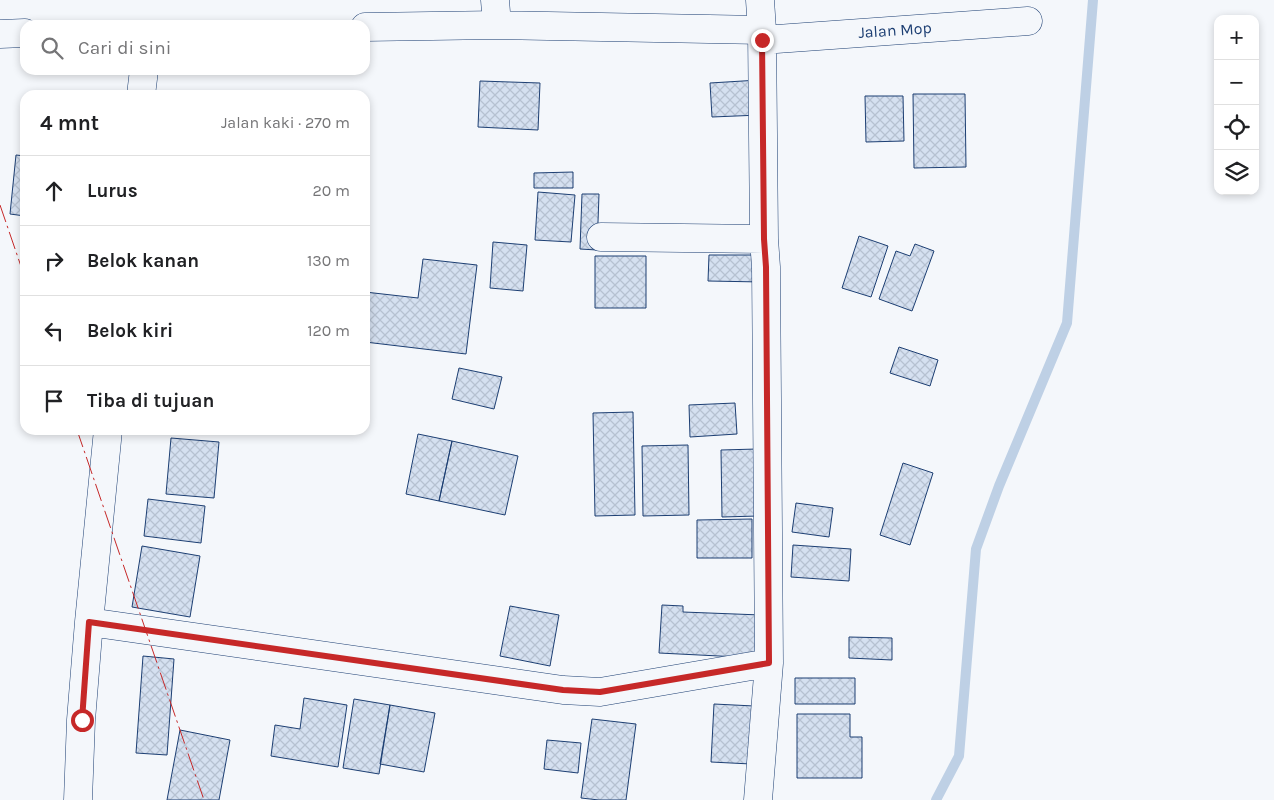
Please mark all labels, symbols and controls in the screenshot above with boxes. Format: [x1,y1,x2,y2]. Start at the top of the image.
map controls [1214,15,1259,195]
button: + [1214,15,1259,60]
street label: Jalan Mop [858,18,932,42]
search box [20,20,370,75]
route end [751,29,774,52]
icon: search [38,34,66,62]
text: Cari di sini [78,37,171,59]
button: − [1214,60,1259,105]
button: locate [1214,105,1259,150]
text: 4 mnt [40,111,99,135]
text: Jalan kaki · 270 m [221,113,350,132]
button: layers [1214,150,1259,195]
icon: ahead [40,177,68,205]
text: Lurus [87,180,138,202]
text: 20 m [312,181,350,200]
icon: right [40,247,68,275]
text: Belok kanan [87,250,199,272]
text: 130 m [307,251,350,270]
icon: left [40,317,68,345]
text: Belok kiri [87,320,173,342]
text: 120 m [307,321,350,340]
icon: arrive [40,387,68,415]
text: Tiba di tujuan [87,390,214,412]
route start [71,709,94,732]

